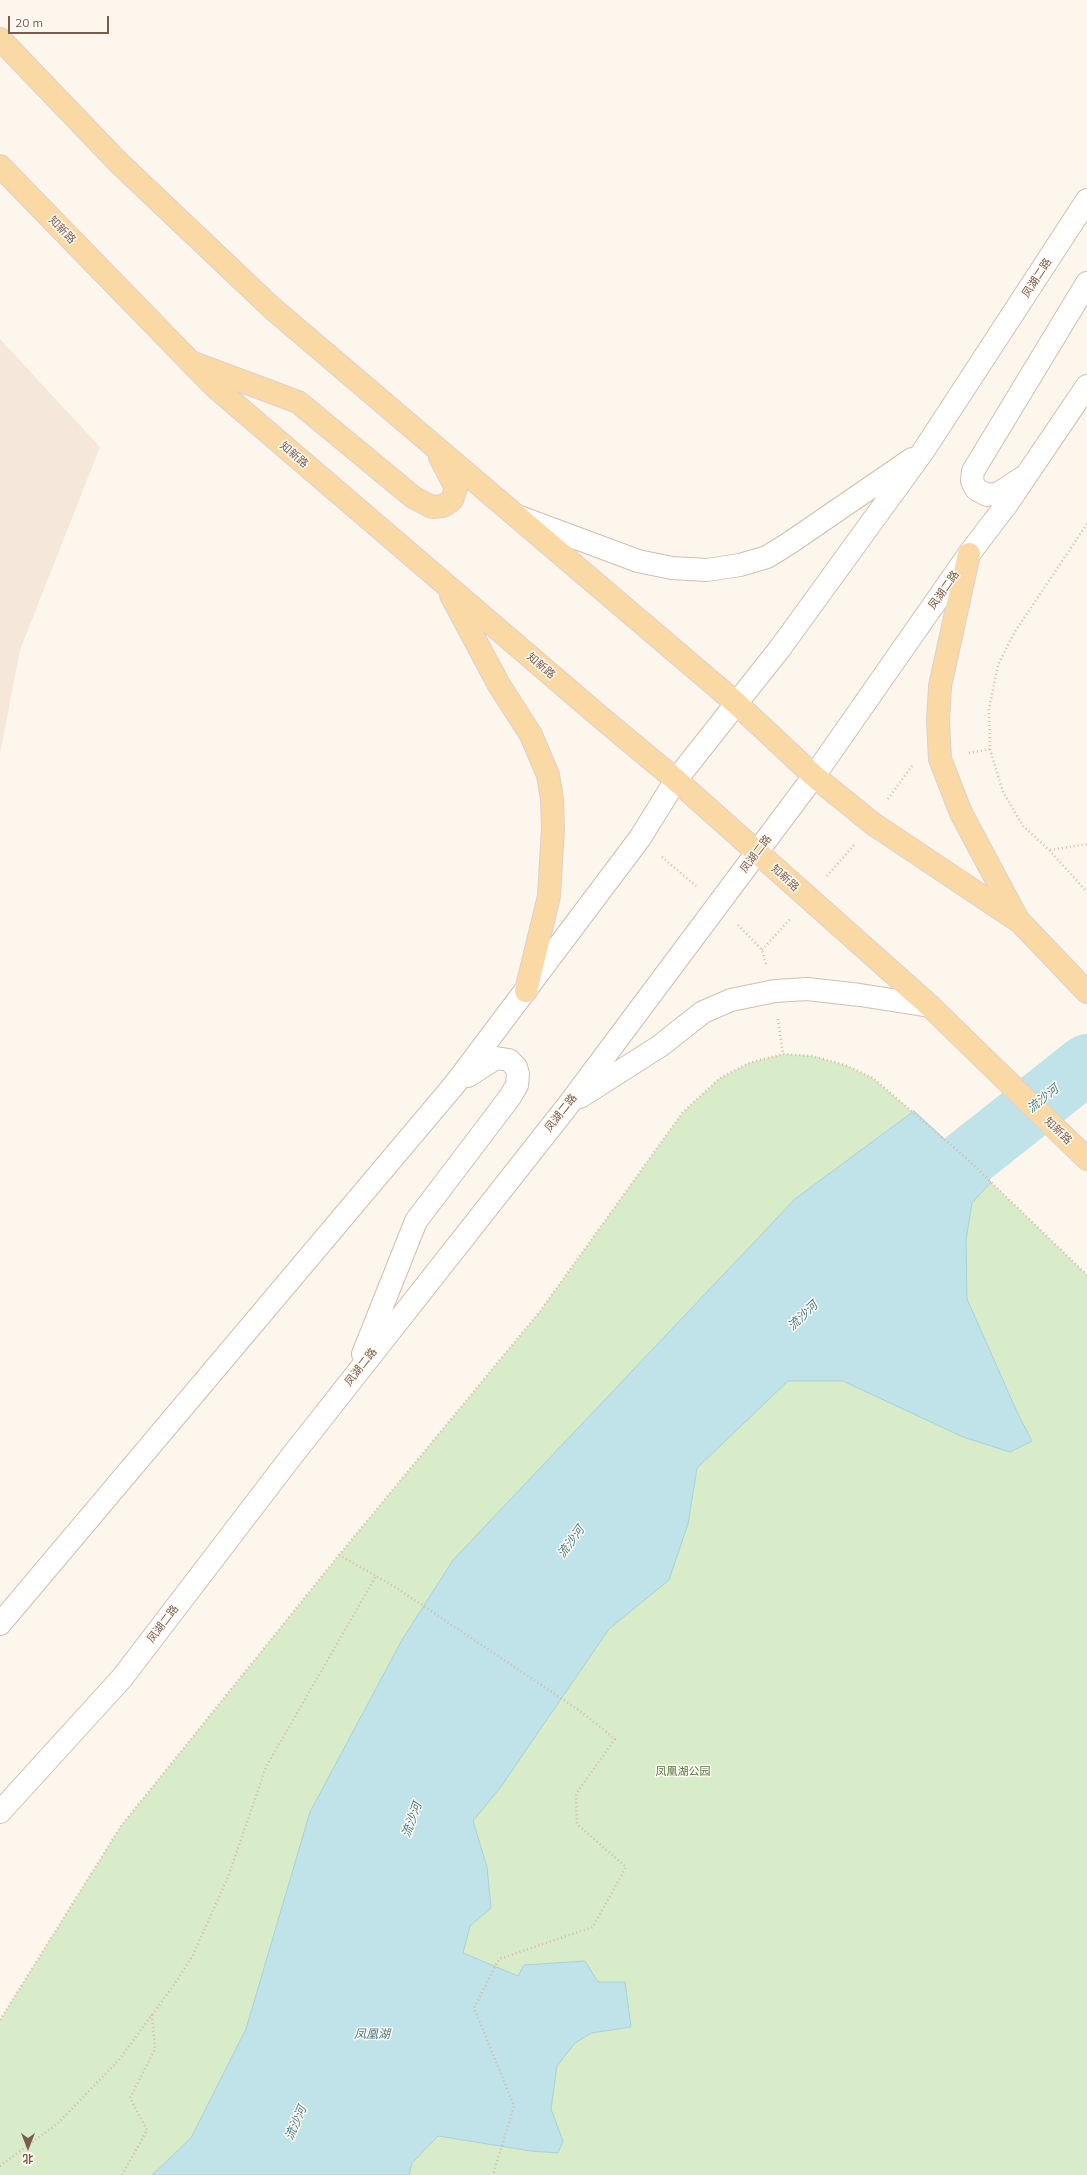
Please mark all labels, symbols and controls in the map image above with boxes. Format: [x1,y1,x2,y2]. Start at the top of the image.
scale bar [10,8,111,34]
text: 20 m [15,15,43,30]
street label: 知新路 [46,214,78,246]
street label: 凤湖二路 [1019,256,1055,300]
street label: 知新路 [277,439,311,471]
street label: 凤湖二路 [926,568,962,612]
street label: 知新路 [524,650,558,682]
street label: 凤湖二路 [737,832,775,876]
street label: 知新路 [768,862,802,894]
water label: 流沙河 [1024,1082,1062,1116]
street label: 凤湖二路 [542,1092,580,1134]
street label: 知新路 [1042,1115,1074,1147]
water label: 流沙河 [785,1298,821,1334]
street label: 凤湖二路 [342,1346,380,1388]
water label: 流沙河 [555,1523,587,1561]
street label: 凤湖二路 [144,1602,182,1646]
park label: 凤凰湖公园 [656,1765,710,1779]
water label: 流沙河 [399,1801,425,1839]
water label: 凤凰湖 [354,2027,390,2041]
water label: 流沙河 [282,2104,310,2142]
north arrow [8,2127,48,2167]
text: 北 [23,2152,34,2166]

